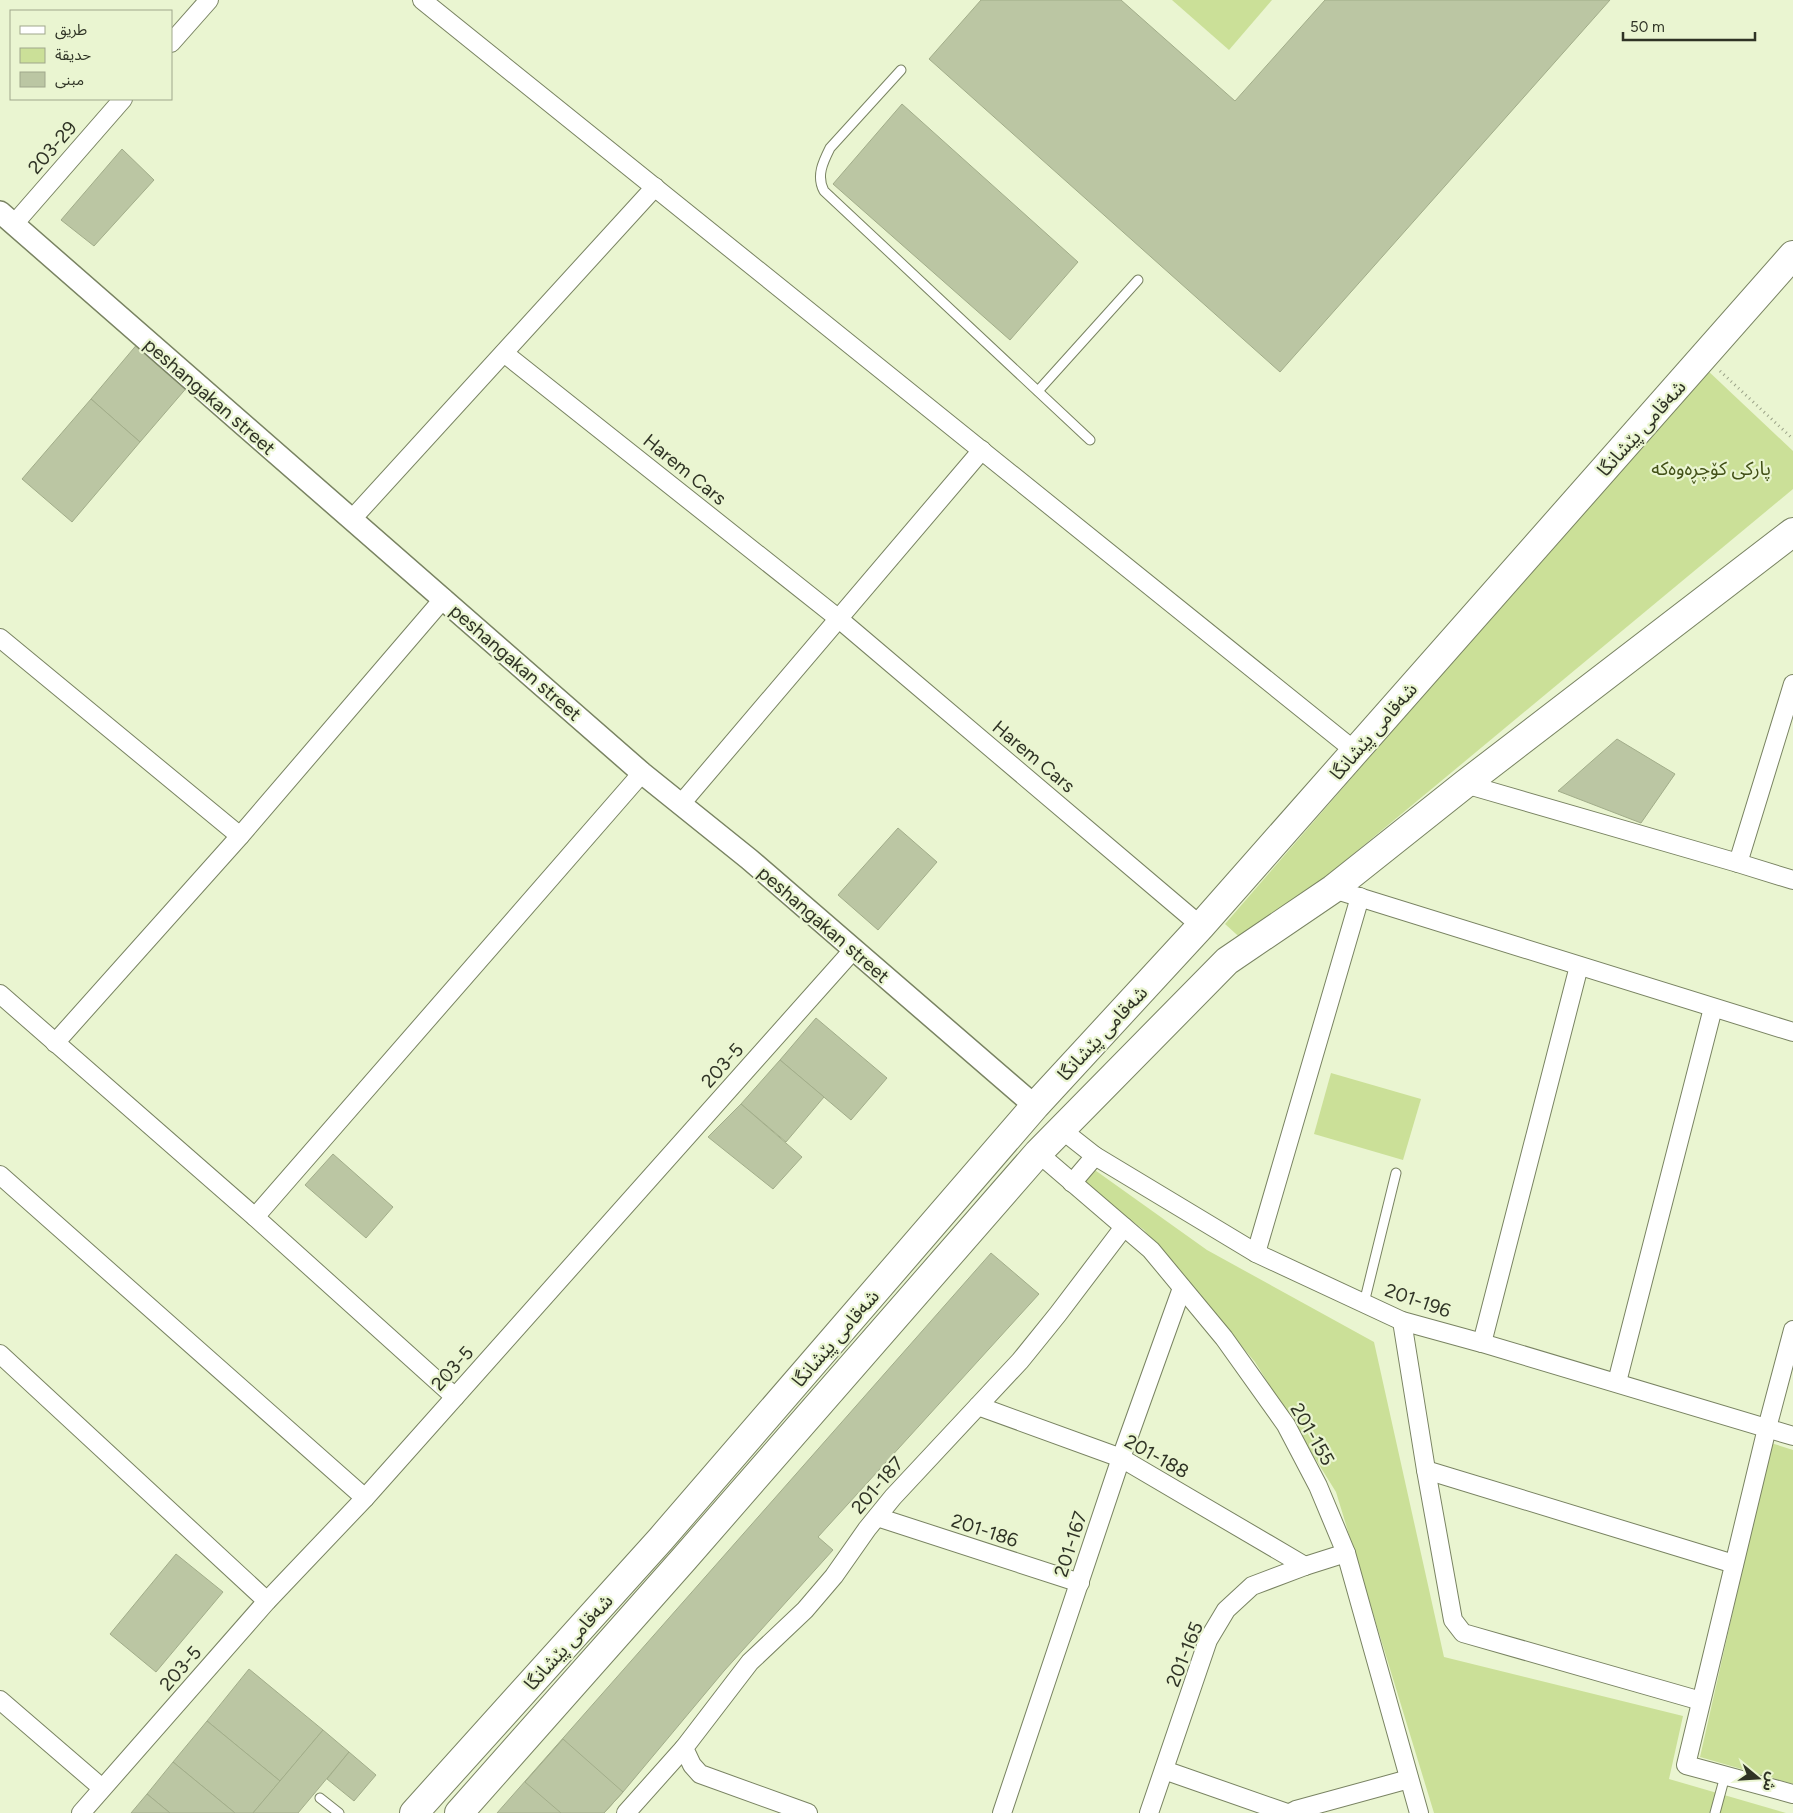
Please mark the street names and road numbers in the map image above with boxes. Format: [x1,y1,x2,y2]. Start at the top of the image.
street label: 203-29 [23,116,82,178]
street label: peshangakan street [139,333,280,460]
street label: شەقامی پێشانگا [1592,375,1691,482]
street label: Harem Cars [638,429,731,510]
street label: peshangakan street [445,599,586,726]
street label: شەقامی پێشانگا [1325,678,1423,785]
street label: Harem Cars [988,715,1080,798]
street label: peshangakan street [753,861,894,988]
street label: شەقامی پێشانگا [1053,981,1153,1086]
street label: 203-5 [696,1038,748,1092]
street label: 201-196 [1382,1279,1454,1322]
street label: شەقامی پێشانگا [787,1285,885,1392]
street label: 203-5 [426,1341,478,1395]
street label: 201-155 [1286,1399,1340,1470]
street label: 201-188 [1121,1429,1193,1483]
street label: 201-187 [846,1452,908,1519]
street label: 201-186 [949,1509,1021,1552]
street label: 201-167 [1049,1509,1092,1580]
street label: شەقامی پێشانگا [519,1589,618,1696]
street label: 201-165 [1161,1618,1208,1690]
street label: 203-5 [155,1641,206,1695]

